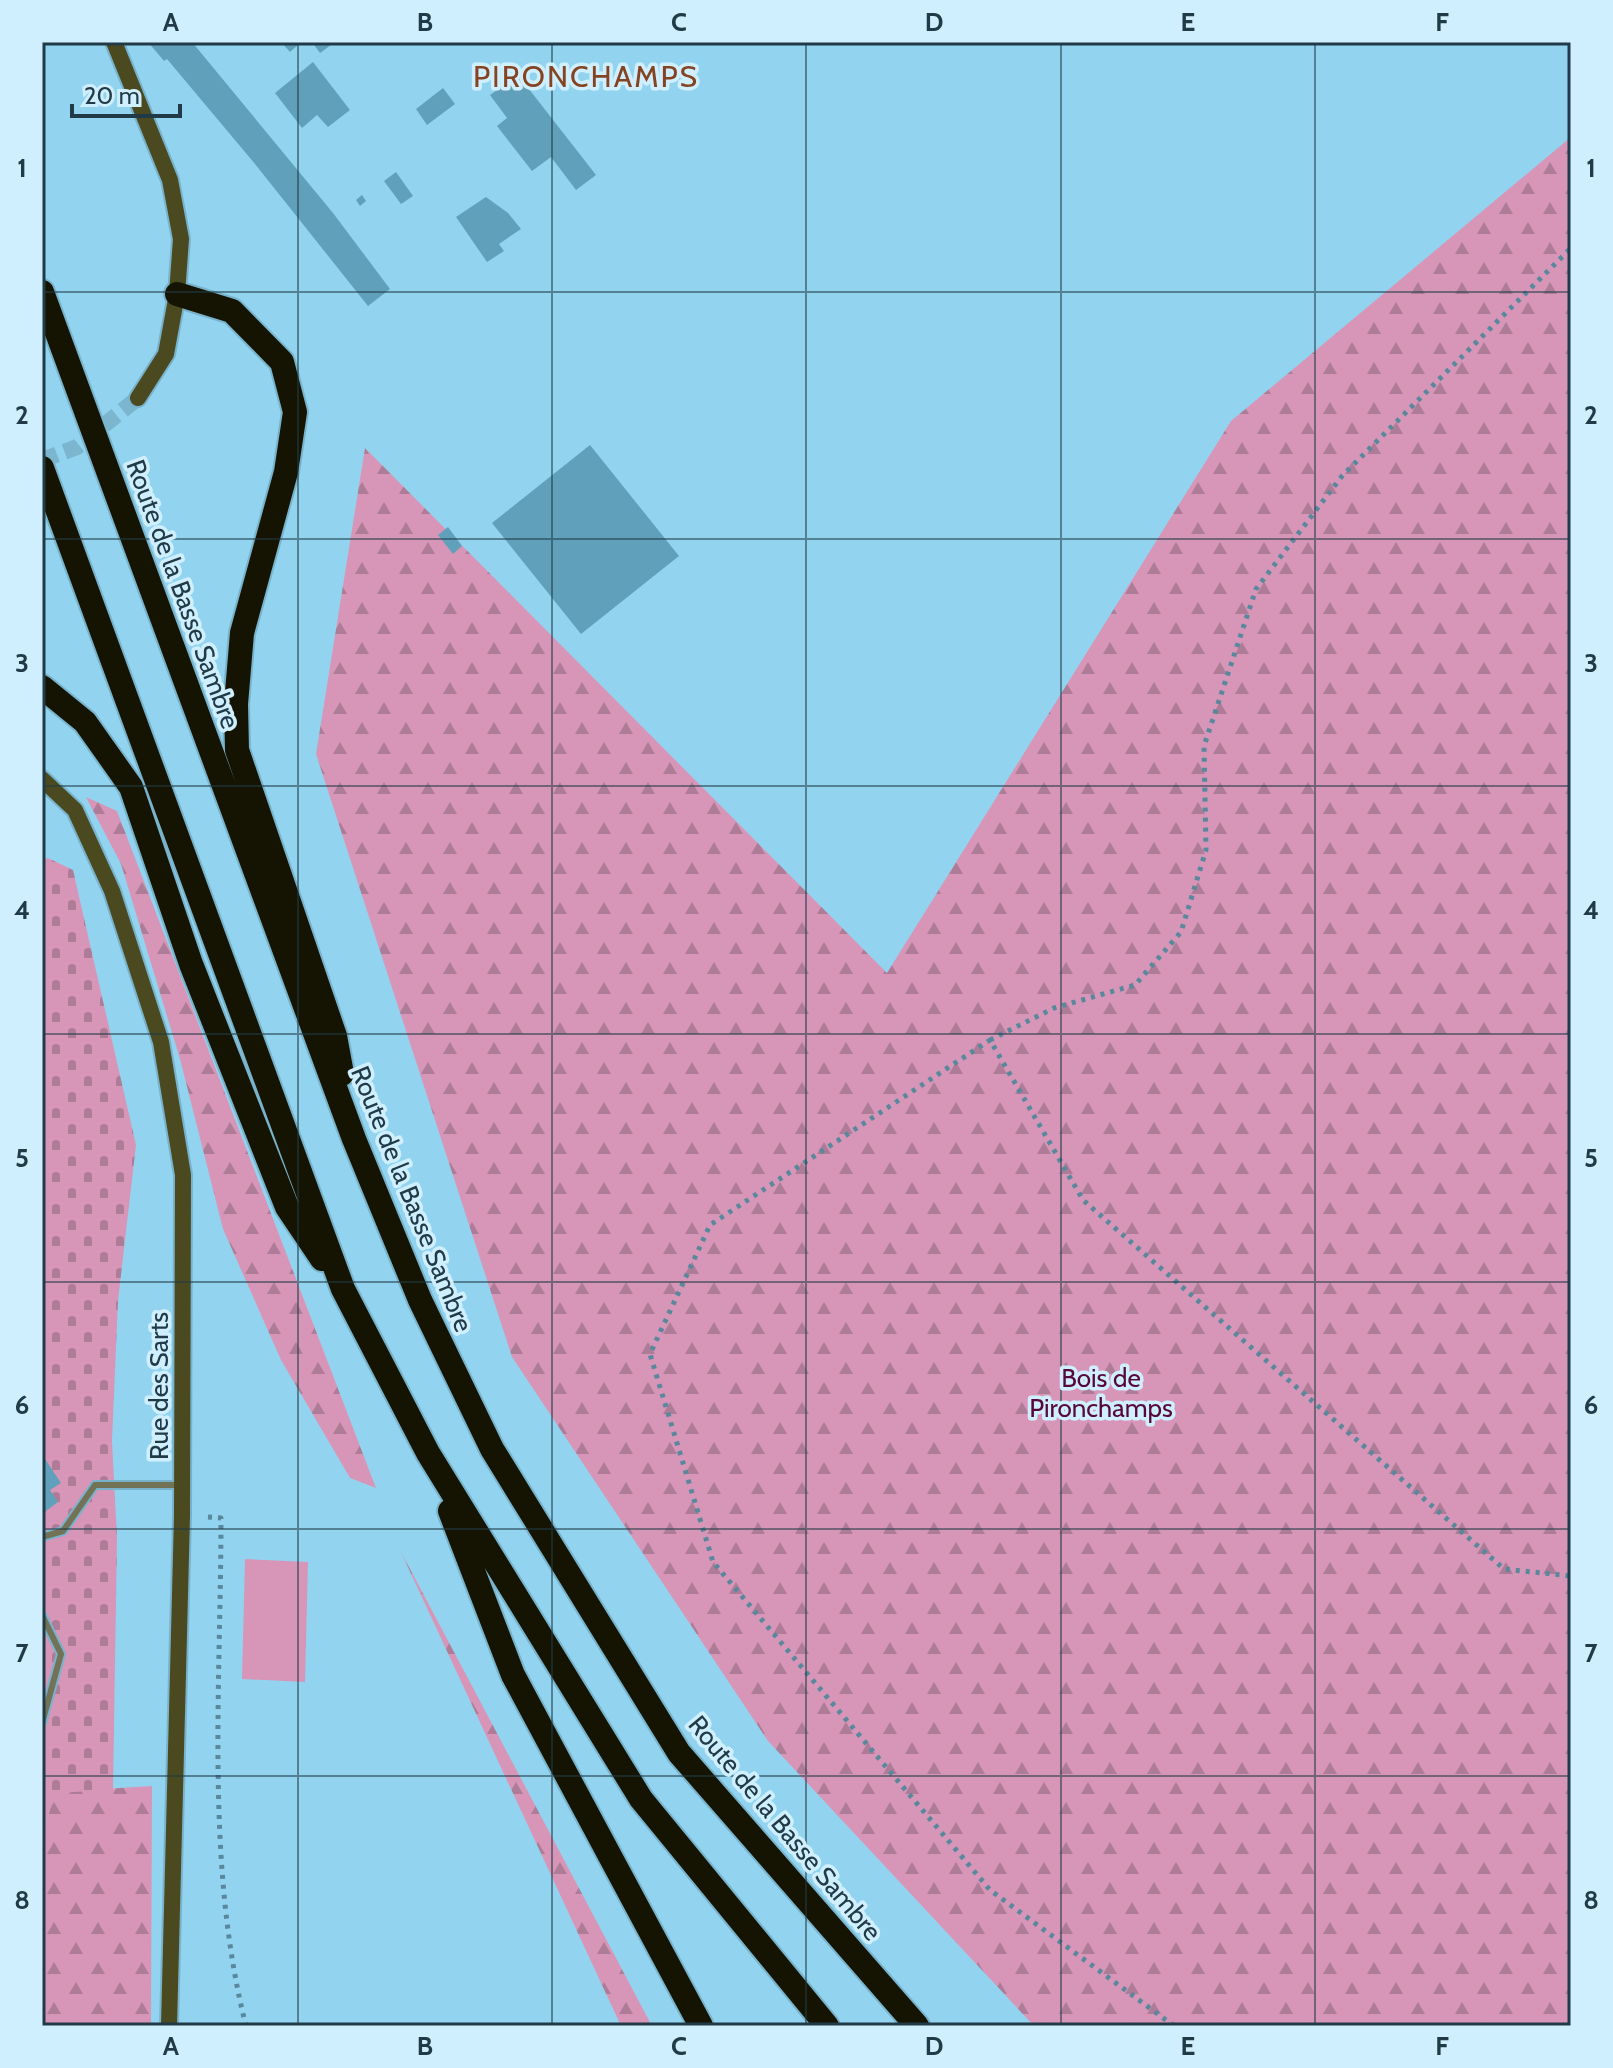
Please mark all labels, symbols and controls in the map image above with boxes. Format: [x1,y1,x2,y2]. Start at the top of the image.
text: A [163,6,180,38]
text: B [417,6,433,38]
text: C [671,6,687,38]
text: D [925,6,943,38]
text: E [1181,6,1195,38]
text: F [1435,6,1449,38]
district label: PIRONCHAMPS [473,58,699,95]
scale bar [72,68,180,118]
text: 20 m [84,81,140,110]
text: 1 [17,152,27,184]
text: 1 [1586,152,1596,184]
text: 2 [15,399,29,431]
text: 2 [1584,399,1598,431]
street label: Route de la Basse Sambre [119,455,247,733]
text: 3 [15,647,29,679]
text: 3 [1584,647,1598,679]
text: 4 [14,894,30,926]
text: 4 [1583,894,1599,926]
street label: Route de la Basse Sambre [344,1061,480,1337]
text: 5 [15,1142,29,1174]
text: 5 [1584,1142,1598,1174]
street label: Rue des Sarts [143,1312,175,1460]
park label: Bois de Pironchamps [1029,1362,1173,1424]
text: 6 [15,1389,29,1421]
text: 6 [1584,1389,1598,1421]
text: 7 [15,1637,29,1669]
text: 7 [1584,1637,1598,1669]
street label: Route de la Basse Sambre [682,1709,888,1947]
text: 8 [14,1884,30,1916]
text: 8 [1583,1884,1599,1916]
text: A [163,2030,180,2062]
text: B [417,2030,433,2062]
text: C [671,2030,687,2062]
text: D [925,2030,943,2062]
text: E [1181,2030,1195,2062]
text: F [1435,2030,1449,2062]

